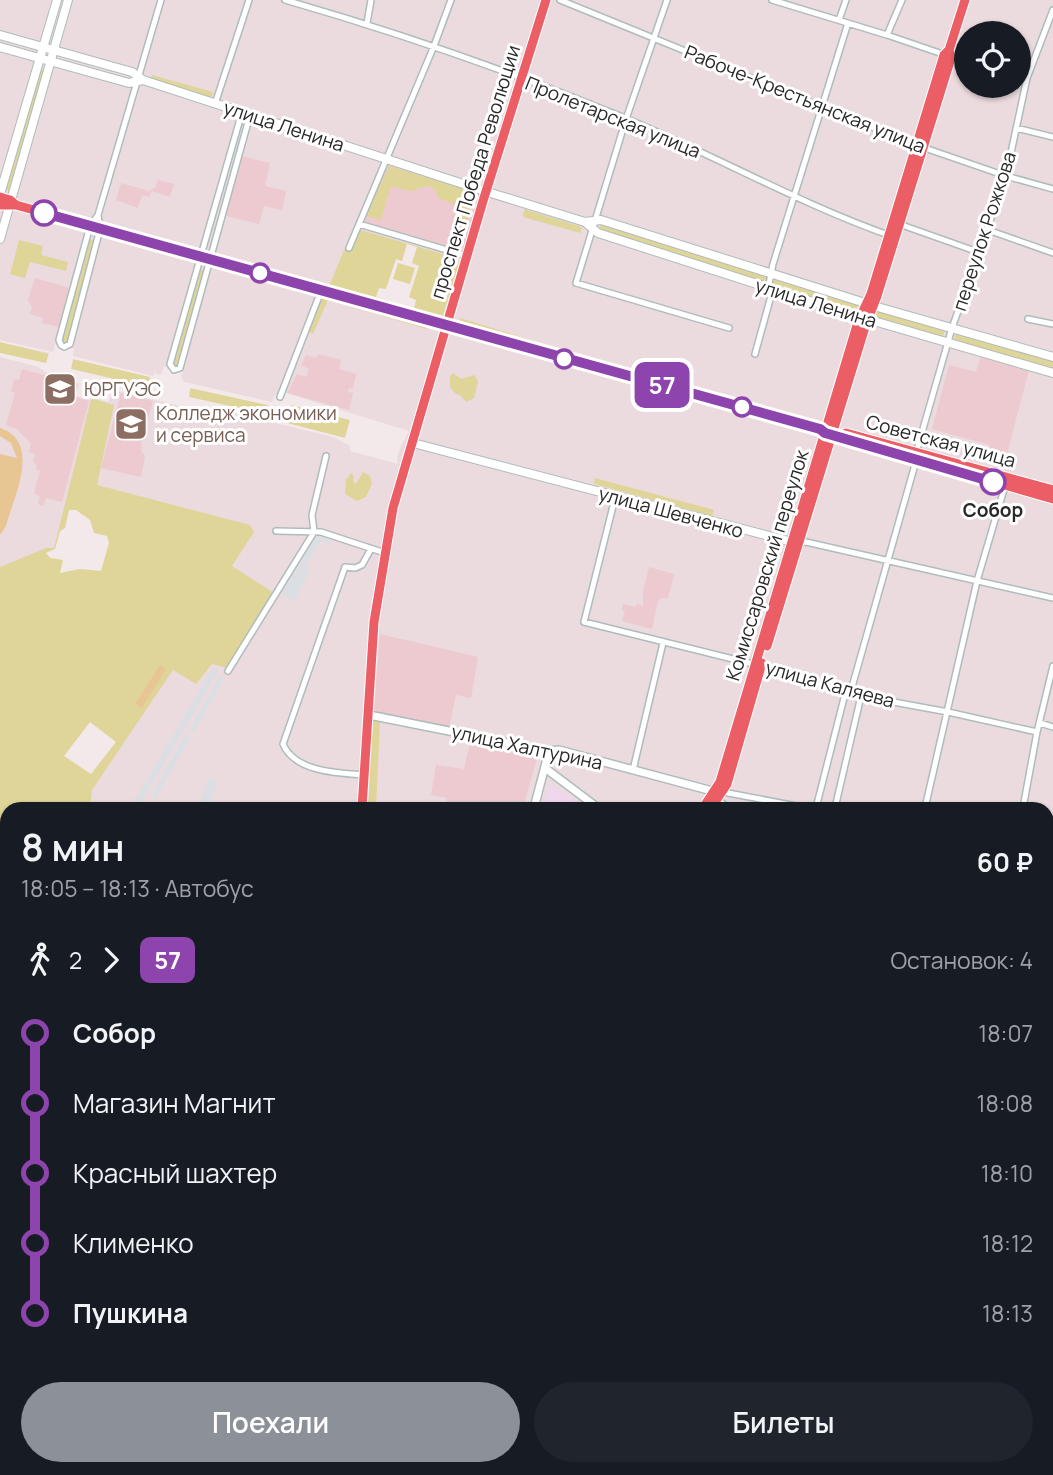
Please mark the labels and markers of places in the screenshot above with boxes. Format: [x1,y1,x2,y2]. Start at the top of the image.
unlabelled marker [31,200,57,226]
unlabelled marker [250,263,270,283]
unlabelled marker [554,349,574,369]
school or university icon: ЮРГУЭС [41,370,79,408]
place label: ЮРГУЭС [84,376,161,402]
unlabelled marker [732,397,752,417]
place label: Колледж экономики и сервиса [156,400,337,448]
school or university icon: Колледж экономики и сервиса [112,405,150,443]
marker: Собор [980,469,1006,495]
place label: Собор [963,497,1023,523]

